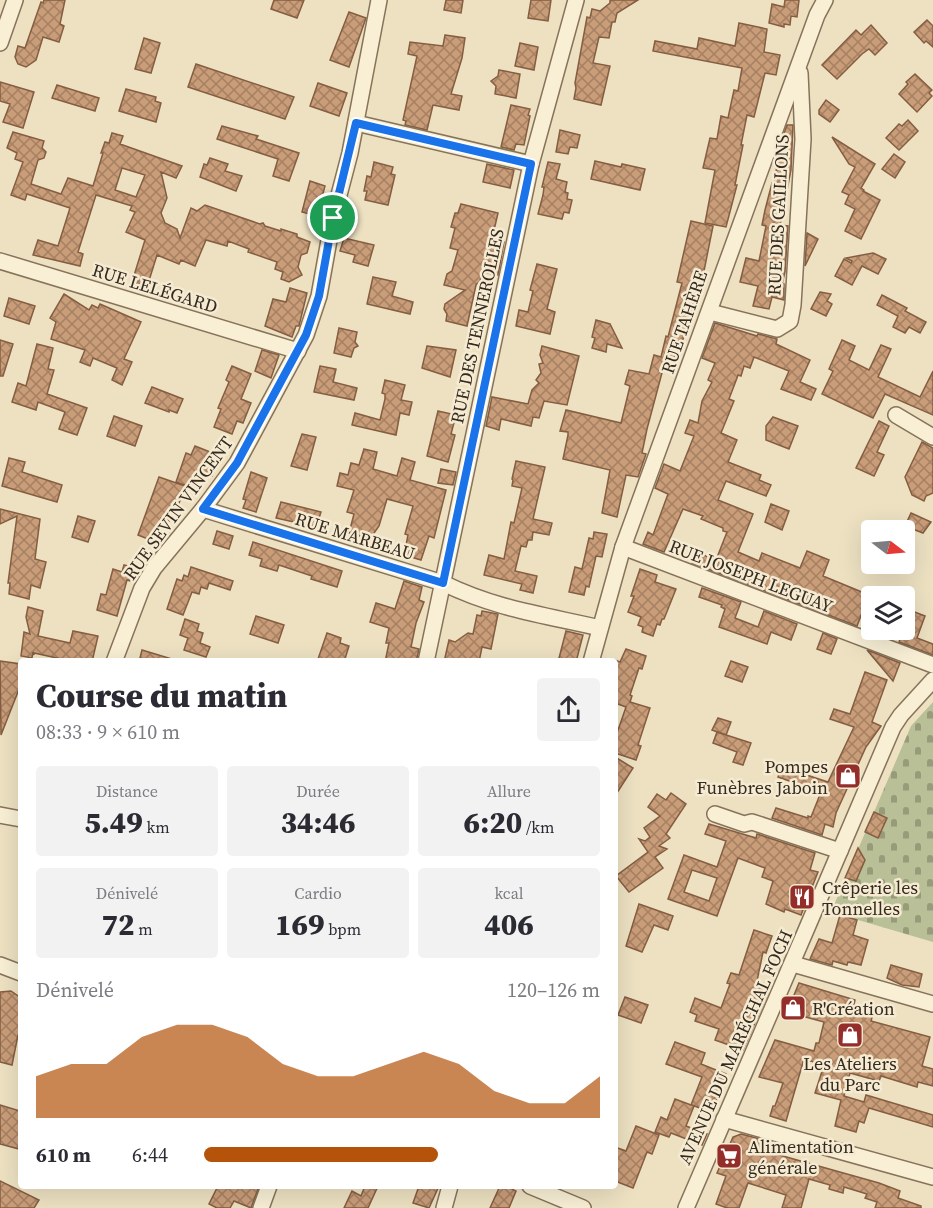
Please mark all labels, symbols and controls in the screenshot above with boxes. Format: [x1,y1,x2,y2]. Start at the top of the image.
street label: RUE DES GAILLONS [761,134,795,296]
pin [307,192,358,243]
icon: arrive [316,201,349,234]
street label: RUE DES TENNEROLLES [444,226,510,426]
street label: RUE LELÉGARD [89,257,221,319]
street label: RUE TAHÈRE [655,267,713,377]
street label: RUE SEVIN VINCENT [117,431,239,585]
street label: RUE MARBEAU [292,506,418,566]
north arrow [861,520,915,574]
map controls [861,520,915,640]
street label: RUE JOSEPH LEGUAY [666,533,837,619]
button: layers [861,586,915,640]
text: Course du matin [36,673,287,718]
button: share [537,678,600,741]
text: 08:33 · 9 × 610 m [36,718,180,746]
place label: Pompes Funèbres Jaboin [697,754,828,800]
shop icon: Pompes Funèbres Jaboin [833,761,863,791]
text: Distance [96,780,158,802]
text: Durée [296,780,340,802]
text: Allure [487,780,531,802]
text: 5.49 [84,802,143,843]
text: 34:46 [280,802,356,843]
text: 6:20 [464,802,522,843]
text: km [143,816,170,838]
text: /km [522,816,554,838]
place label: Crêperie les Tonnelles [822,875,918,921]
text: Dénivelé [96,882,158,904]
text: Cardio [294,882,342,904]
text: kcal [494,882,524,904]
restaurant icon: Crêperie les Tonnelles [787,882,817,912]
text: 72 [101,904,134,945]
text: 169 [275,904,325,945]
text: 406 [484,904,534,945]
text: m [134,918,153,940]
text: bpm [325,918,361,940]
street label: AVENUE DU MARÉCHAL FOCH [672,926,798,1168]
text: Dénivelé [36,976,114,1004]
text: 120–126 m [507,976,600,1004]
shop icon: R'Création [778,993,808,1023]
place label: R'Création [812,996,895,1021]
shop icon: Les Ateliers du Parc [835,1020,865,1050]
place label: Les Ateliers du Parc [803,1051,897,1097]
place label: Alimentation générale [748,1134,854,1180]
text: 610 m [36,1141,91,1169]
text: 6:44 [132,1141,168,1169]
supermarket icon: Alimentation générale [714,1141,744,1171]

